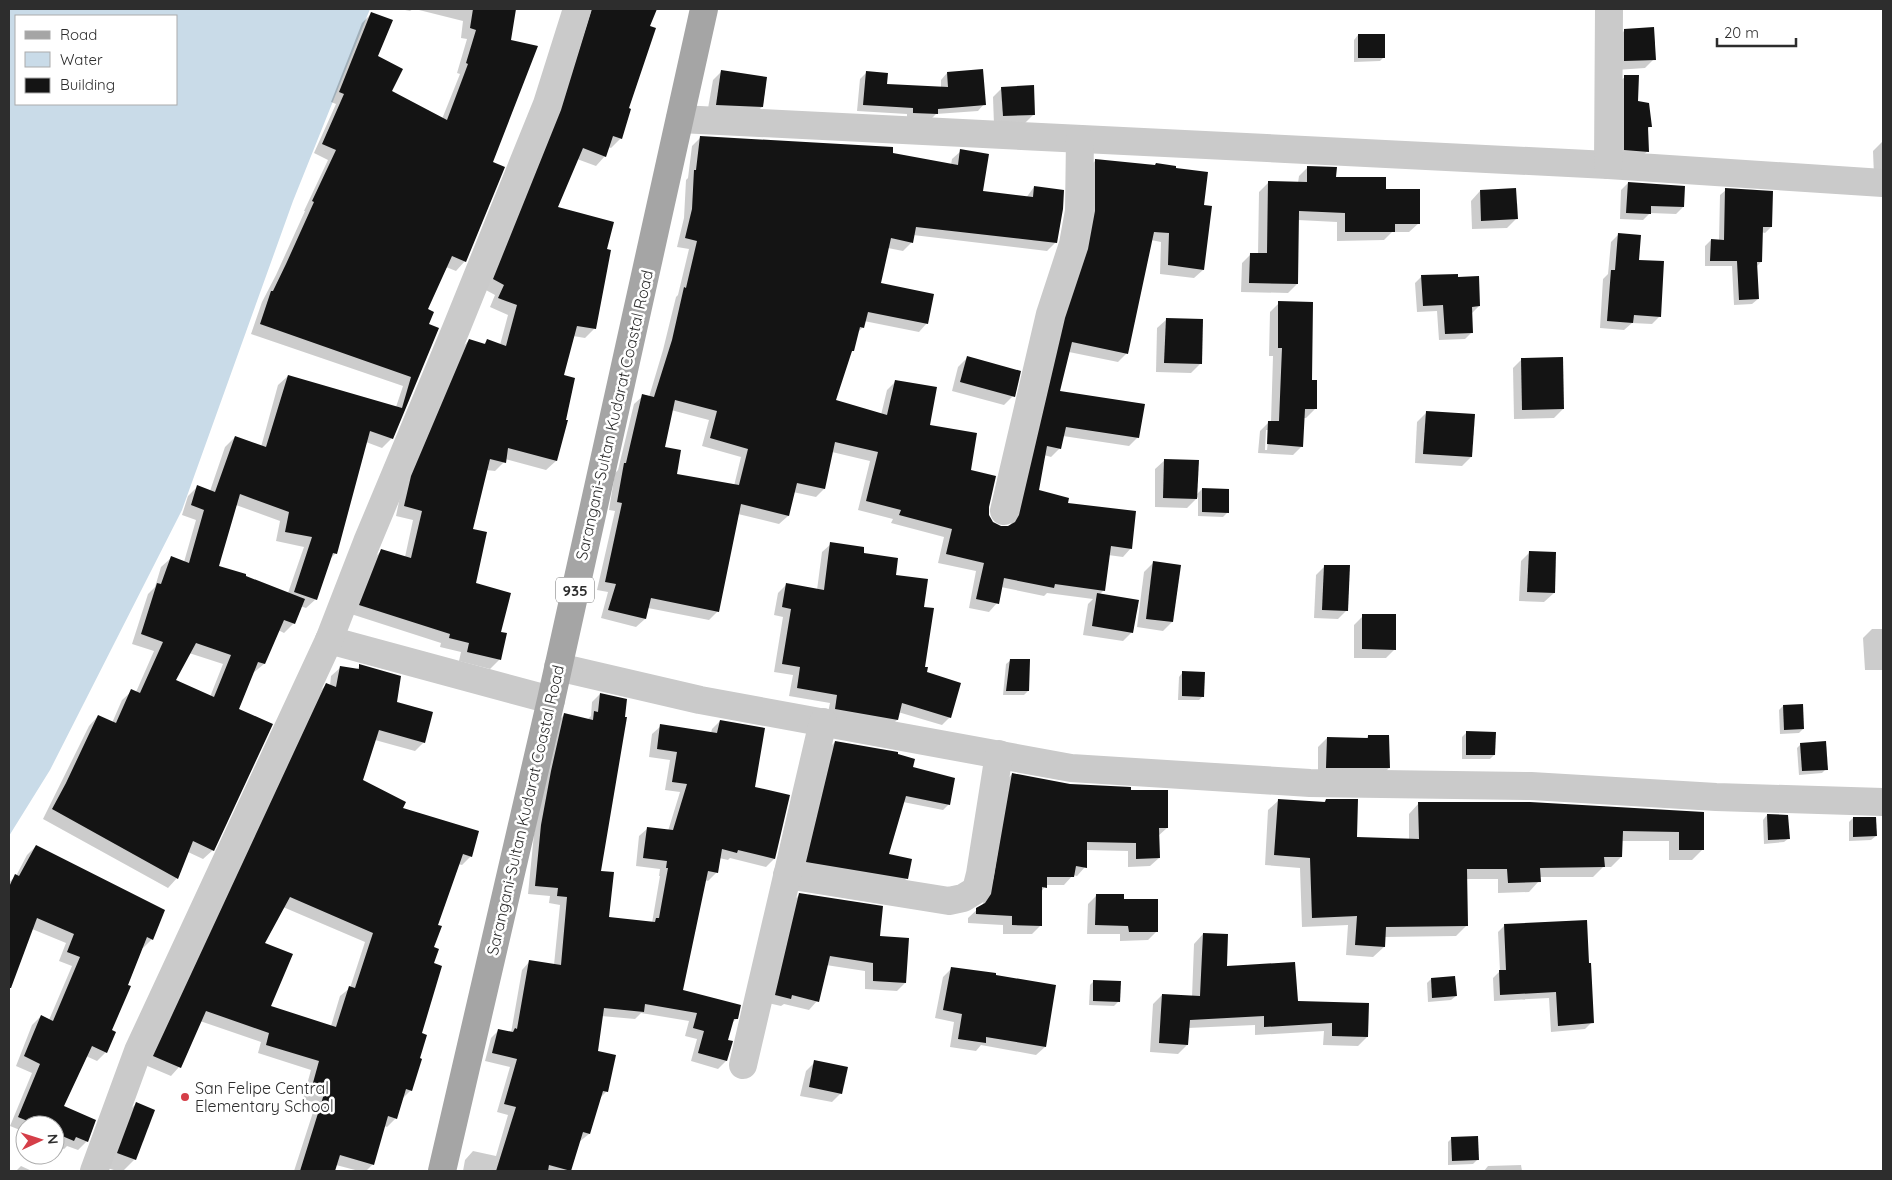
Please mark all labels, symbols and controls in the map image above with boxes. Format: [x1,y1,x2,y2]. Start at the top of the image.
legend [15,15,178,105]
scale bar [1717,15,1796,47]
text: 20 m [1724,23,1759,42]
text: Road [60,25,97,44]
text: Water [60,50,103,69]
text: Building [60,75,115,94]
street label: Sarangani-Sultan Kudarat Coastal Road [571,268,657,562]
road number: 935 [556,578,594,602]
street label: Sarangani-Sultan Kudarat Coastal Road [482,663,568,957]
place label: San Felipe Central Elementary School [195,1078,334,1116]
marker: San Felipe Central Elementary School [179,1091,191,1103]
north arrow [15,1115,65,1165]
text: N [44,1133,62,1145]

